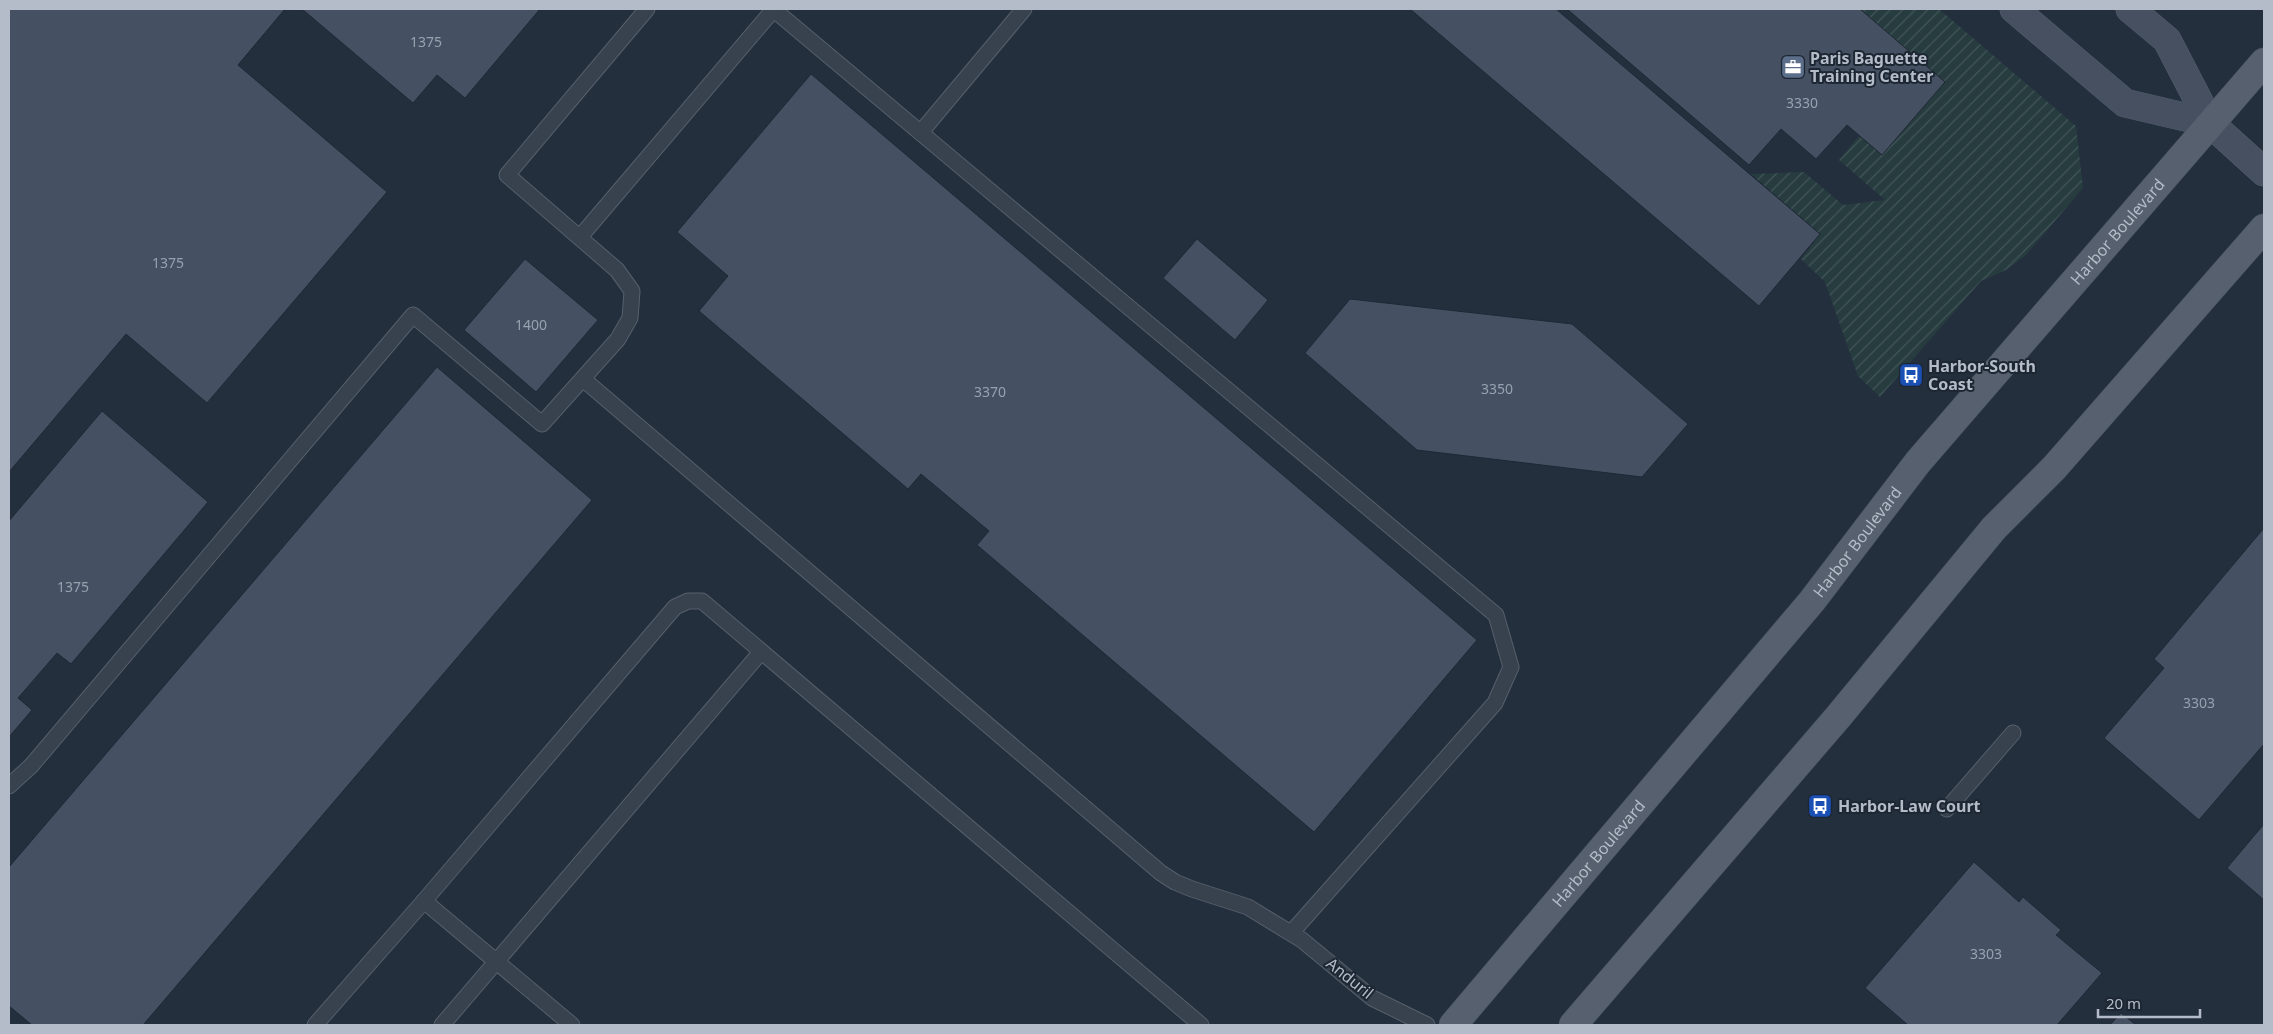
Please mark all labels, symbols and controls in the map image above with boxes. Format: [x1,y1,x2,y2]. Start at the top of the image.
house number: 1375 [410,32,442,51]
place label: Paris Baguette Training Center [1810,47,1933,87]
office icon: Paris Baguette Training Center [1780,54,1806,80]
house number: 3330 [1786,93,1818,112]
street label: Harbor Boulevard [2065,174,2169,289]
house number: 1375 [152,253,184,272]
house number: 1400 [515,315,547,334]
place label: Harbor-South Coast [1928,355,2036,395]
bus stop icon: Harbor-South Coast [1898,362,1924,388]
house number: 3350 [1481,379,1513,398]
house number: 3370 [974,382,1006,401]
street label: Harbor Boulevard [1808,482,1906,602]
house number: 1375 [57,577,89,596]
house number: 3303 [2183,693,2215,712]
bus stop icon: Harbor-Law Court [1807,793,1833,819]
street label: Harbor Boulevard [1547,795,1650,911]
place label: Harbor-Law Court [1838,795,1981,817]
house number: 3303 [1970,944,2002,963]
street label: Anduril [1322,952,1378,1004]
scale bar [2098,986,2200,1018]
text: 20 m [2106,993,2141,1013]

